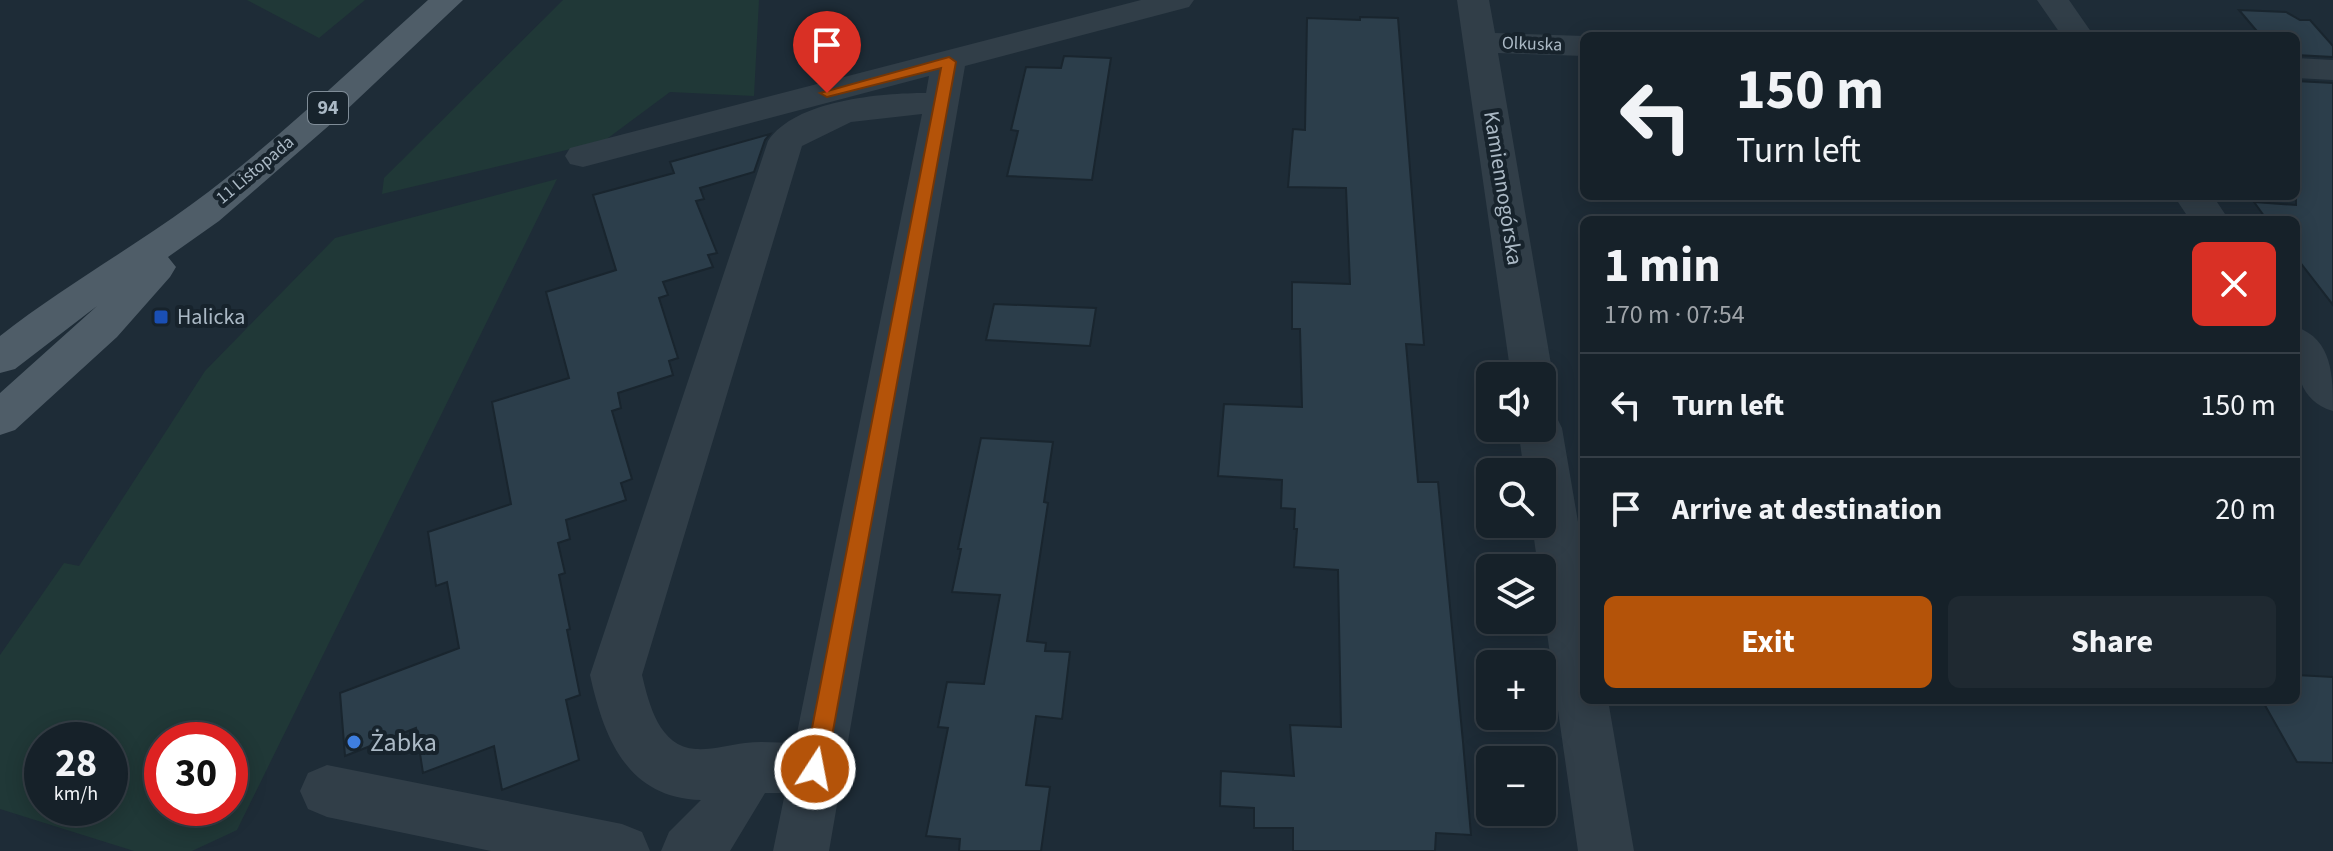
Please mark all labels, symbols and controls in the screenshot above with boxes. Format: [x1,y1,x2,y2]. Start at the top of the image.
pin [793,11,861,93]
icon: arrive [805,23,849,67]
street label: Olkuska [1501,30,1563,58]
text: 150 m [1736,51,1884,130]
icon: left [1604,64,1708,168]
road number: 94 [308,92,348,124]
street label: Kamiennogórska [1475,109,1531,267]
text: Turn left [1736,125,1861,176]
street label: 11 Listopada [210,130,300,210]
text: 1 min [1604,232,1721,300]
button: close [2192,242,2276,326]
text: 170 m · 07:54 [1604,296,1745,333]
place label: Halicka [177,301,245,333]
marker: Halicka [152,308,170,326]
map controls [1476,362,1556,826]
button: sound [1476,362,1556,442]
icon: left [1604,383,1648,427]
text: Turn left [1672,384,1784,427]
text: 150 m [2200,384,2276,427]
button: search [1476,458,1556,538]
icon: arrive [1604,487,1648,531]
text: Arrive at destination [1672,488,1942,531]
text: 20 m [2215,488,2276,531]
button: layers [1476,554,1556,634]
button: Exit [1604,596,1932,688]
button: Share [1948,596,2276,688]
button: + [1476,650,1556,730]
speed limit sign: 30 [144,722,248,826]
place label: Żabka [370,724,437,761]
position arrow [773,727,857,811]
marker: Żabka [345,733,363,751]
text: 28 [55,735,97,792]
button: − [1476,746,1556,826]
text: km/h [54,780,98,808]

